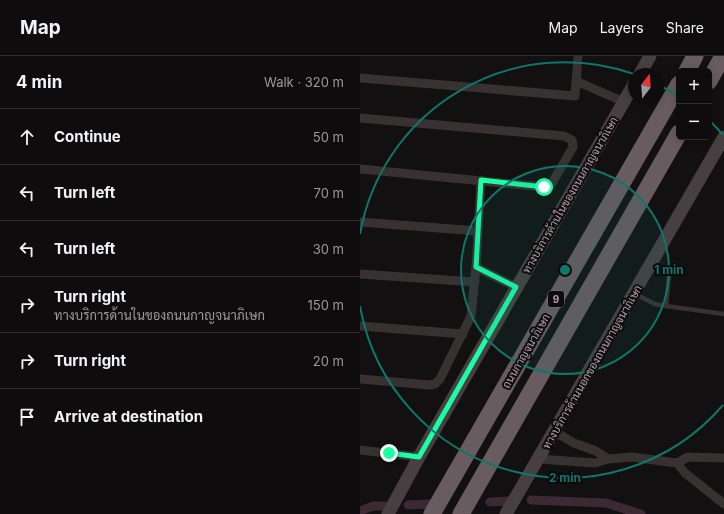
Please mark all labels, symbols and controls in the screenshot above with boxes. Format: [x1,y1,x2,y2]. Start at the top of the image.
text: Map [20,16,61,39]
text: Map [549,19,578,36]
text: Layers [600,19,644,36]
text: Share [666,19,704,36]
north arrow [628,68,664,104]
map controls [676,68,712,140]
button: + [676,68,712,104]
text: 4 min [16,72,62,92]
text: Walk · 320 m [264,74,344,90]
button: − [676,104,712,140]
street label: ทางบริการด้านในของถนนกาญจนาภิเษก [518,114,621,276]
icon: ahead [16,126,38,148]
text: Continue [54,127,121,146]
text: 50 m [313,129,344,145]
route start [535,178,553,196]
icon: left [16,182,38,204]
text: Turn left [54,183,115,202]
text: 70 m [314,185,344,201]
icon: left [16,238,38,260]
text: Turn left [54,239,115,258]
text: 30 m [313,241,344,257]
text: 1 min [654,262,684,277]
centre of rings [558,263,572,277]
street label: ทางบริการด้านนอกของถนนกาญจนาภิเษก [539,282,645,452]
text: Turn right [54,287,126,306]
road number: 9 [548,291,564,307]
icon: right [16,294,38,316]
text: 150 m [308,297,344,313]
text: ทางบริการด้านในของถนนกาญจนาภิเษก [54,307,265,323]
street label: ถนนกาญจนาภิเษก [499,311,553,391]
icon: right [16,350,38,372]
text: Turn right [54,351,126,370]
text: 20 m [313,353,344,369]
icon: arrive [16,406,38,428]
text: Arrive at destination [54,407,203,426]
route end [380,444,398,462]
text: 2 min [549,470,581,485]

